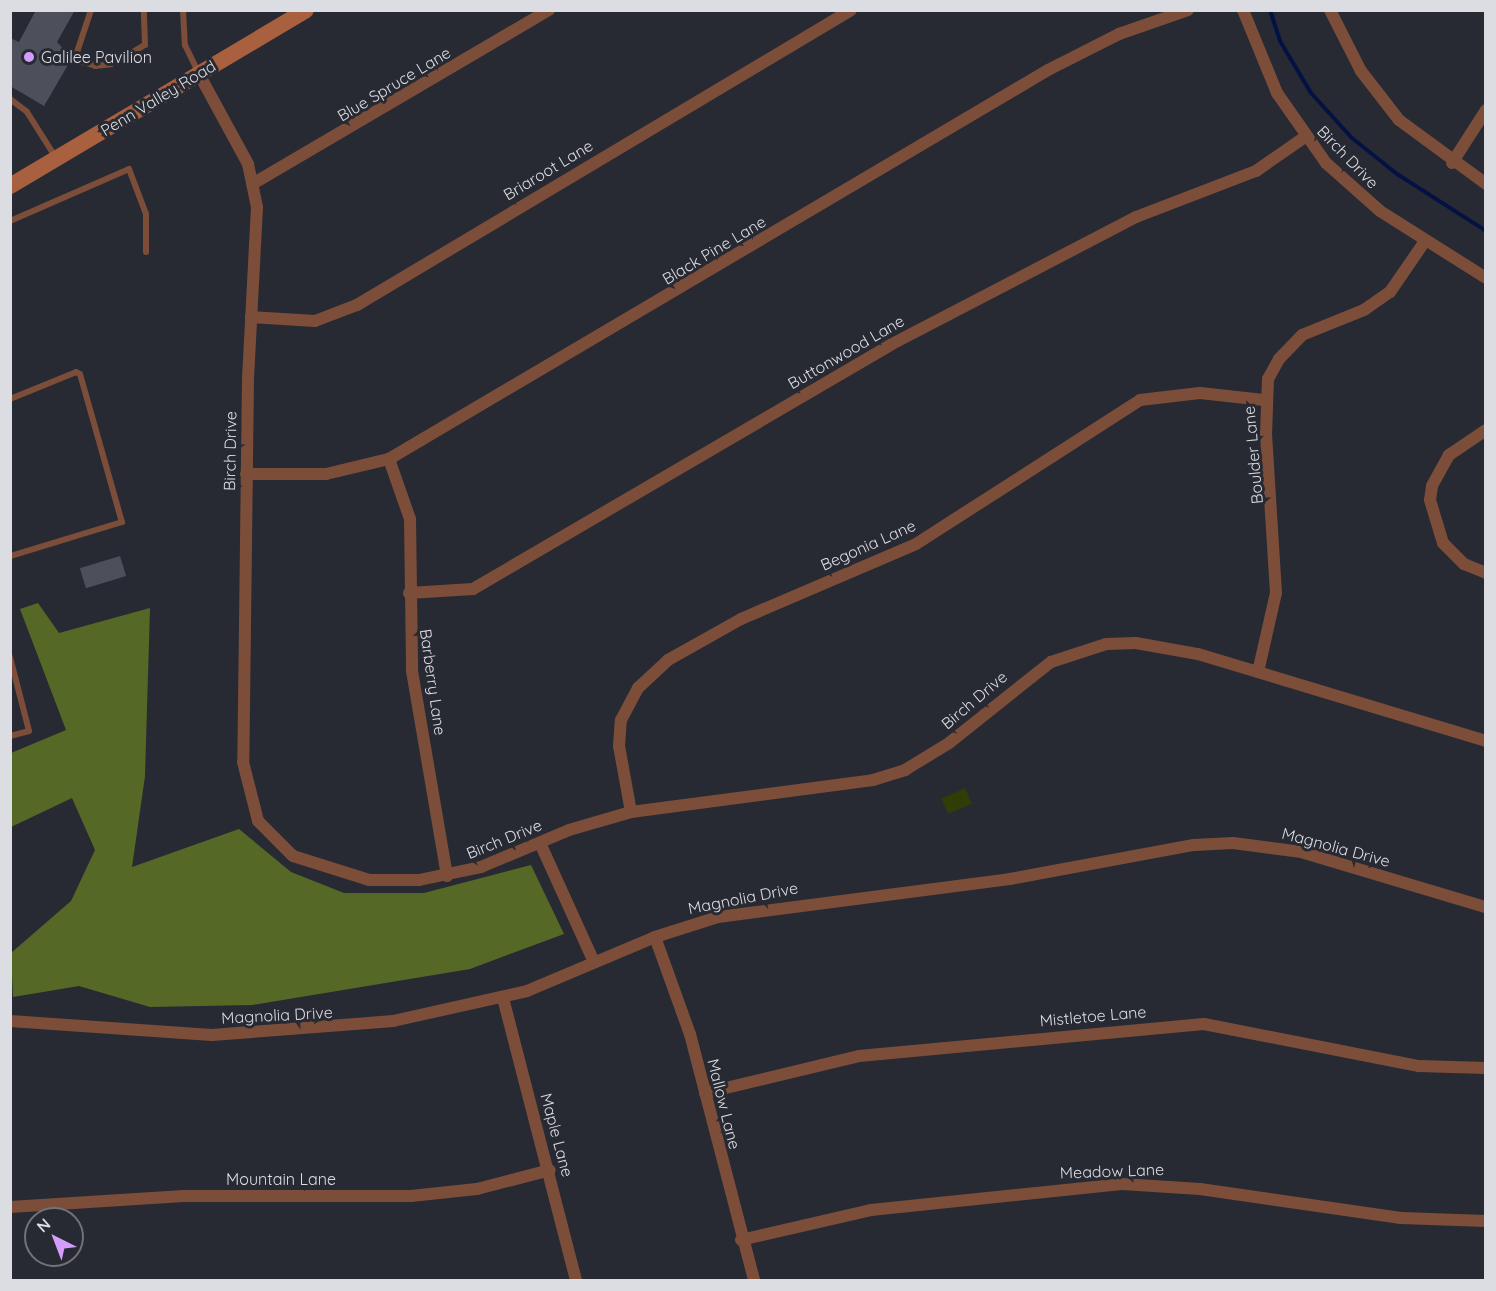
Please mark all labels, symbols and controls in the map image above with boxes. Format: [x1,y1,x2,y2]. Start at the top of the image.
street label: Blue Spruce Lane [334,43,454,125]
place label: Galilee Pavilion [41,47,152,67]
marker: Galilee Pavilion [22,50,36,64]
street label: Penn Valley Road [97,56,219,140]
street label: Birch Drive [1313,122,1383,192]
street label: Briaroot Lane [500,136,596,204]
street label: Black Pine Lane [659,212,769,288]
street label: Buttonwood Lane [784,311,908,393]
street label: Boulder Lane [1239,405,1267,505]
street label: Birch Drive [220,411,240,491]
street label: Begonia Lane [818,516,918,574]
street label: Barberry Lane [416,628,450,736]
street label: Birch Drive [937,667,1011,733]
street label: Birch Drive [463,815,545,863]
street label: Magnolia Drive [1280,823,1392,871]
street label: Magnolia Drive [686,878,800,918]
street label: Magnolia Drive [221,1002,333,1028]
street label: Mistletoe Lane [1039,1002,1147,1030]
street label: Mallow Lane [703,1057,745,1151]
street label: Maple Lane [537,1091,577,1179]
street label: Meadow Lane [1060,1160,1164,1182]
street label: Mountain Lane [226,1169,336,1189]
north arrow [24,1207,84,1267]
text: N [32,1214,54,1236]

